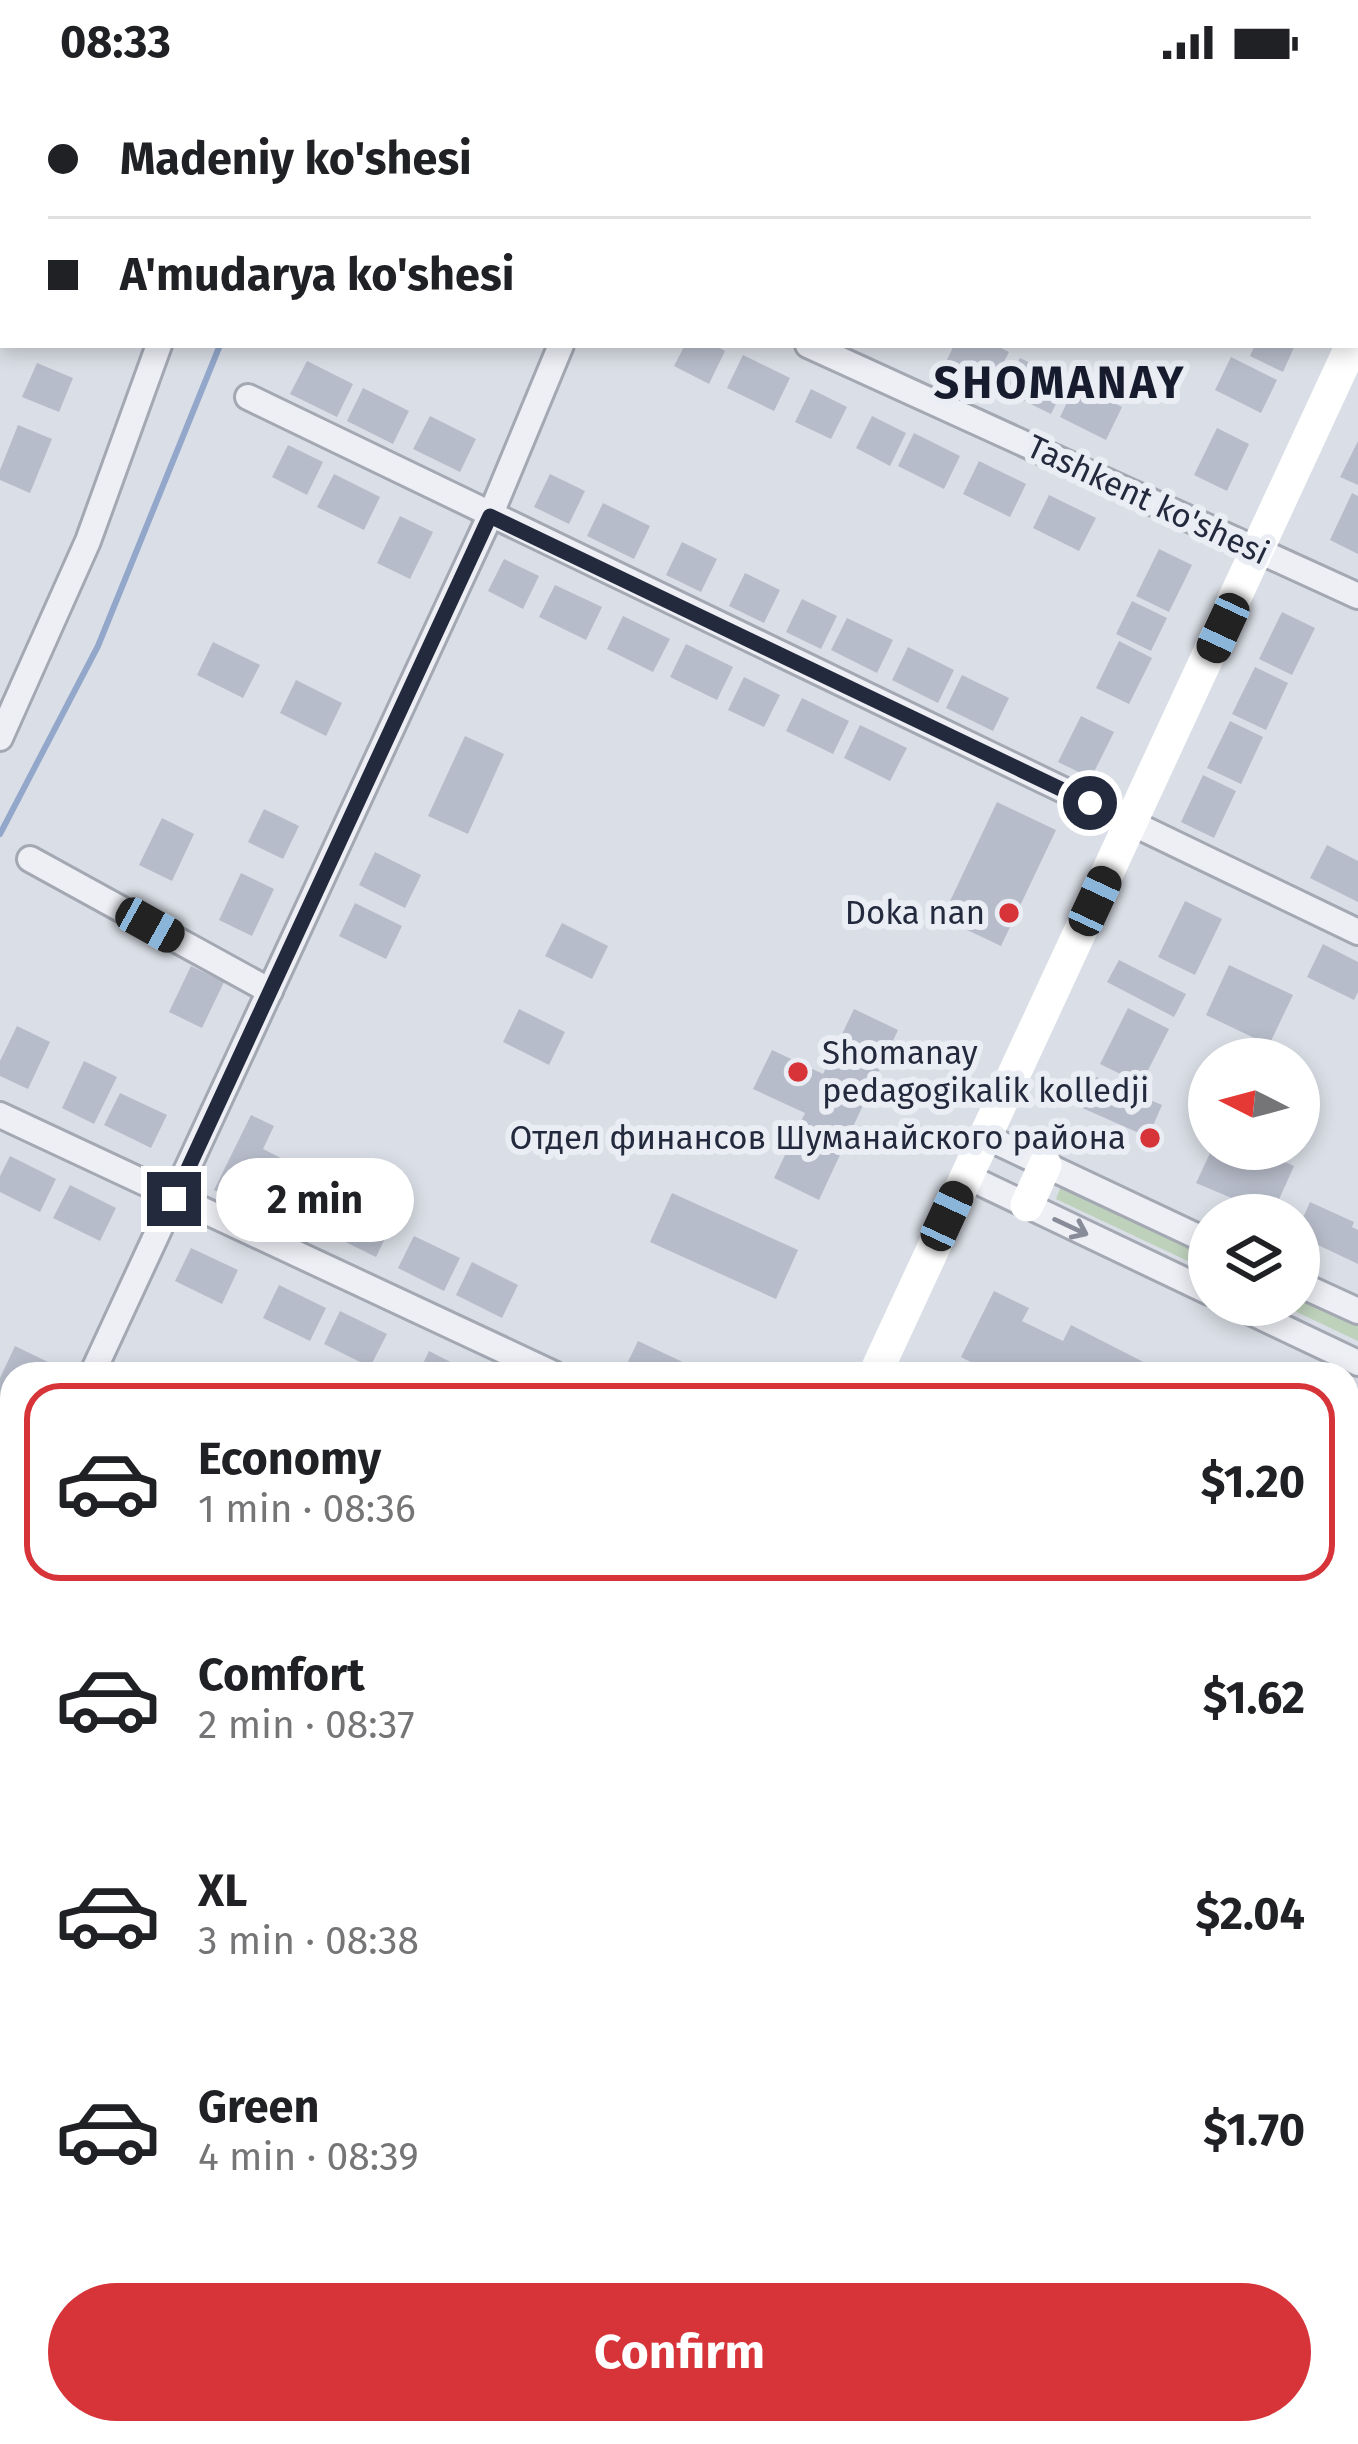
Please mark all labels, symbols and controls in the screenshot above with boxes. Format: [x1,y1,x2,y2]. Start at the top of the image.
text: 08:33 [60,15,171,69]
text: Madeniy ko'shesi [120,132,472,186]
text: A'mudarya ko'shesi [120,248,514,302]
district label: SHOMANAY [934,356,1186,410]
street label: Tashkent ko'shesi [1021,426,1275,574]
car [1191,588,1255,668]
route start [1063,776,1117,830]
car [1063,861,1127,941]
car [110,892,190,958]
place label: Doka nan [845,893,985,933]
marker: Doka nan [996,900,1022,926]
place label: Shomanay pedagogikalik kolledji [822,1033,1149,1111]
north arrow [1188,1038,1320,1170]
map controls [1188,1038,1320,1326]
marker: Shomanay pedagogikalik kolledji [785,1059,811,1085]
place label: Отдел финансов Шуманайского района [510,1118,1126,1158]
marker: Отдел финансов Шуманайского района [1137,1125,1163,1151]
callout: 2 min [216,1157,414,1241]
route end [147,1172,201,1226]
car [915,1176,979,1256]
text: 2 min [267,1177,363,1223]
button: layers [1188,1194,1320,1326]
one-way arrow [1052,1217,1088,1239]
icon: car [54,1428,162,1536]
text: Economy [198,1432,381,1486]
text: $1.20 [1201,1455,1305,1509]
text: 1 min · 08:36 [198,1486,416,1532]
icon: car [54,1644,162,1752]
text: Comfort [198,1648,365,1702]
text: $1.62 [1203,1671,1305,1725]
text: 2 min · 08:37 [198,1702,415,1748]
icon: car [54,1860,162,1968]
text: XL [198,1864,247,1918]
text: $2.04 [1196,1887,1305,1941]
text: 3 min · 08:38 [198,1918,419,1964]
icon: car [54,2076,162,2184]
text: Green [198,2080,319,2134]
text: $1.70 [1203,2103,1305,2157]
text: 4 min · 08:39 [198,2134,419,2180]
button: Confirm [48,2283,1311,2421]

